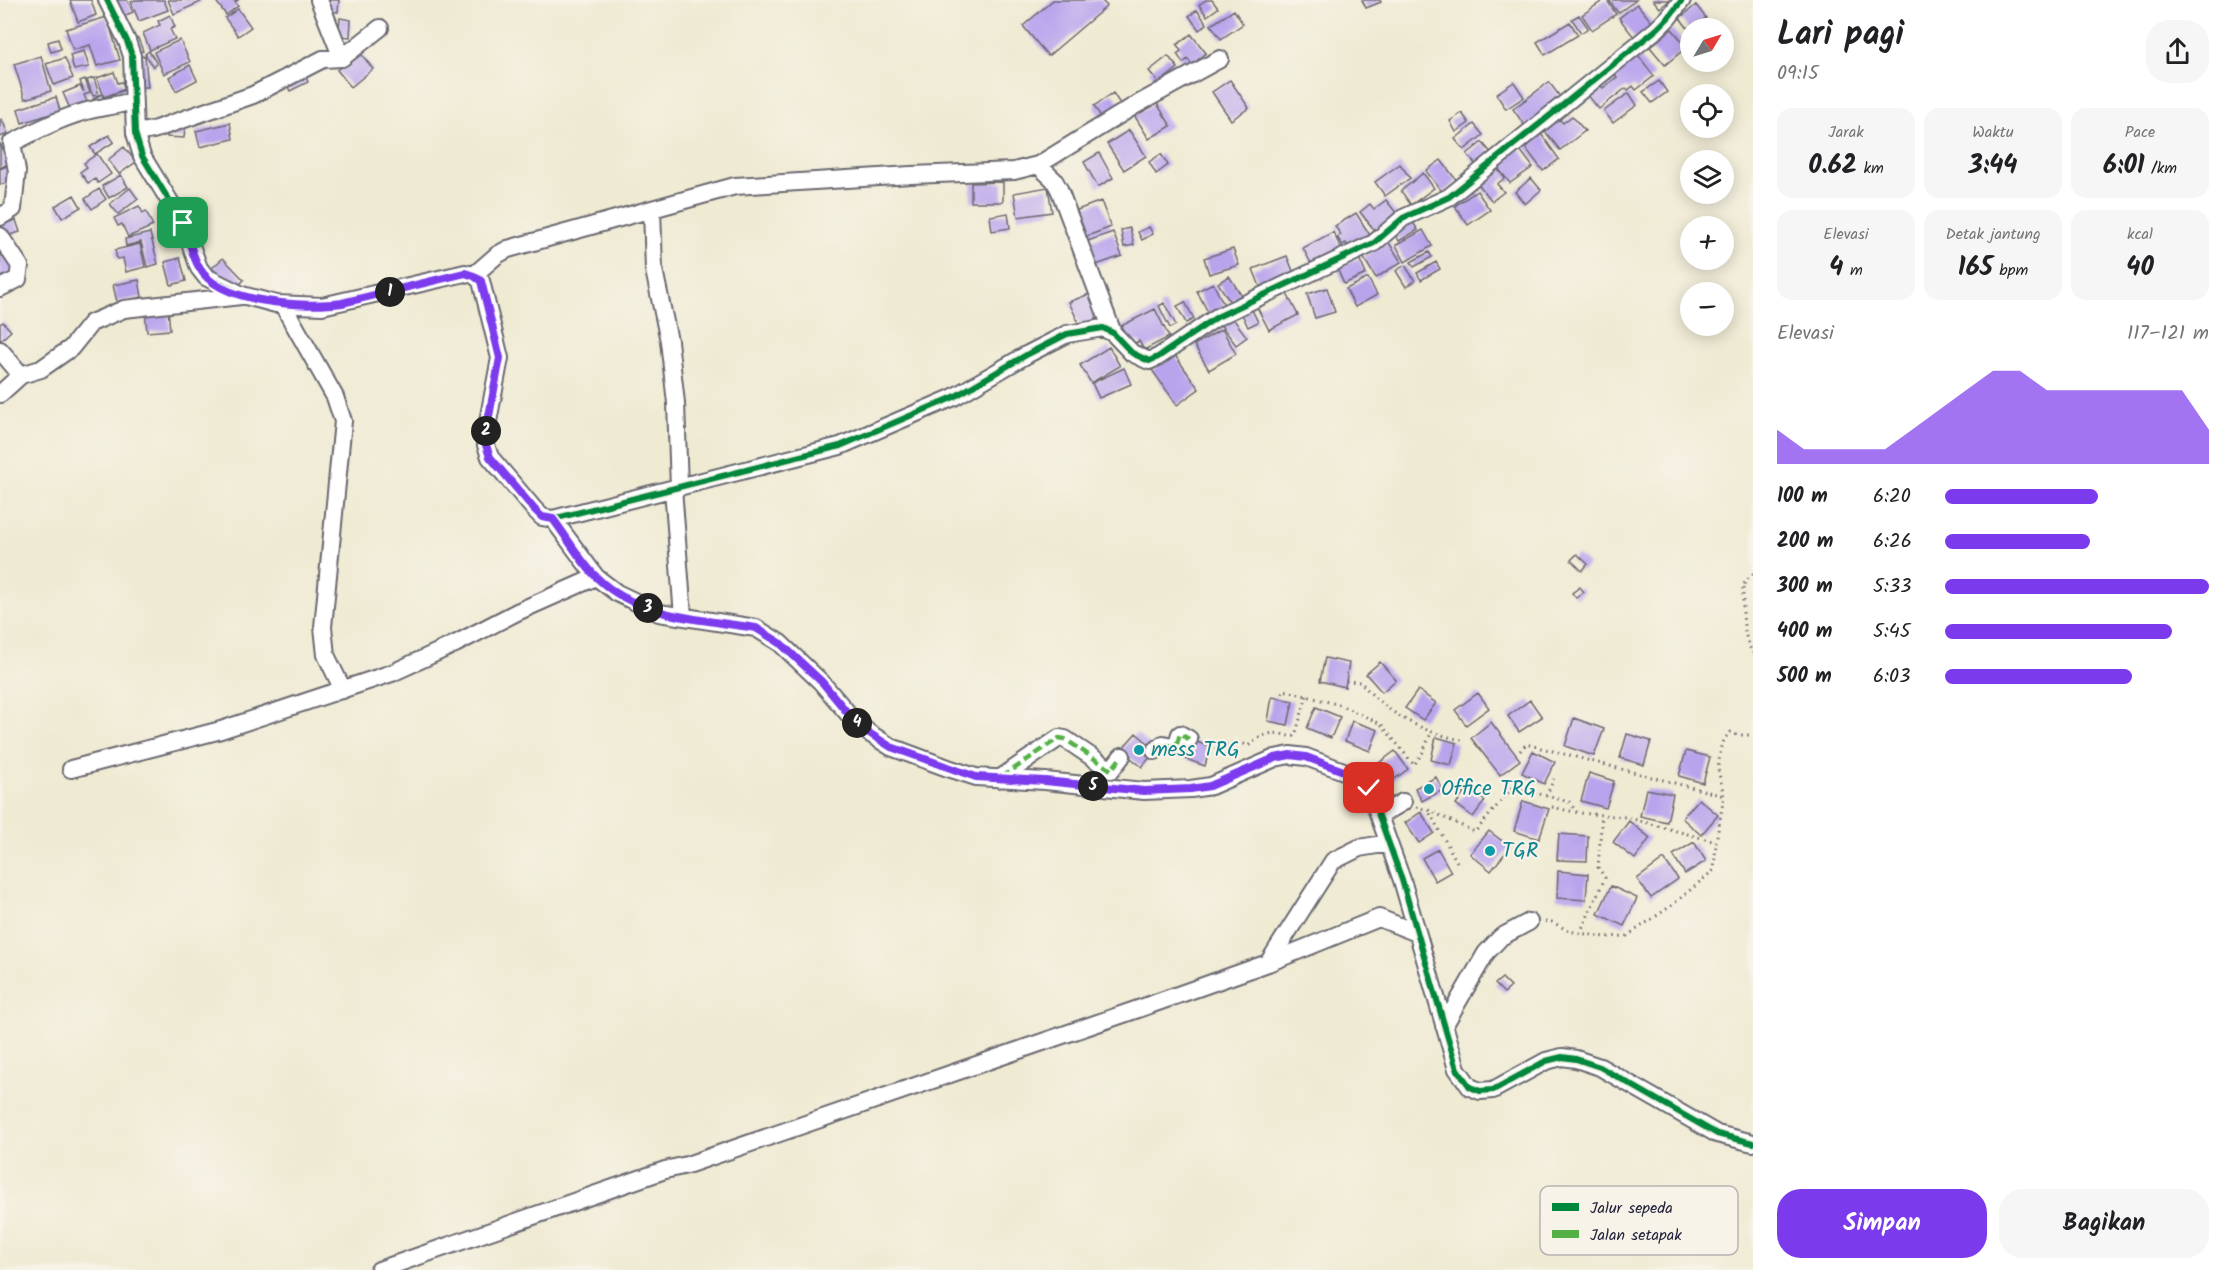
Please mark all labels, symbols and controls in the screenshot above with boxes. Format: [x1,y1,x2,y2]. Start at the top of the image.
text: Lari pagi [1777,9,1904,62]
north arrow [1680,18,1734,72]
map controls [1680,18,1734,336]
button: share [2146,20,2209,83]
text: 09:15 [1777,58,1819,90]
button: locate [1680,84,1734,138]
text: Jarak [1828,120,1864,145]
text: Waktu [1972,120,2014,145]
text: Pace [2125,120,2155,145]
text: 0.62 [1808,145,1857,187]
text: 3:44 [1969,145,2017,187]
text: 6:01 [2103,145,2145,187]
button: layers [1680,150,1734,204]
text: km [1857,156,1884,181]
text: /km [2145,156,2177,181]
pin [157,197,208,248]
icon: arrive [166,206,199,239]
button: + [1680,216,1734,270]
text: Elevasi [1823,222,1869,247]
text: Detak jantung [1945,222,2041,247]
text: kcal [2127,222,2153,247]
text: 4 [1829,247,1844,289]
text: 165 [1958,247,1993,289]
text: 40 [2126,247,2154,289]
text: m [1844,258,1863,283]
text: bpm [1993,258,2028,283]
pin: 1 [375,277,405,307]
text: 1 [388,279,392,304]
button: − [1680,282,1734,336]
text: Elevasi [1777,318,1834,350]
text: 117–121 m [2127,318,2209,350]
pin: 2 [471,416,501,446]
text: 2 [481,418,491,443]
text: 100 m [1777,481,1828,513]
text: 6:20 [1873,481,1911,513]
text: 200 m [1777,526,1833,558]
text: 6:26 [1873,526,1912,558]
text: 300 m [1777,571,1833,603]
text: 5:33 [1873,571,1912,603]
pin: 3 [633,593,663,623]
text: 3 [644,595,652,620]
text: 400 m [1777,616,1833,648]
text: 5:45 [1873,616,1910,648]
text: 500 m [1777,661,1832,693]
text: 6:03 [1873,661,1910,693]
pin: 4 [842,708,872,738]
text: 4 [853,710,861,735]
place label: mess TRG [1151,734,1240,767]
marker: mess TRG [1132,743,1146,757]
pin [1343,762,1394,813]
pin: 5 [1078,771,1108,801]
icon: check [1352,771,1385,804]
text: 5 [1089,773,1097,798]
place label: Office TRG [1441,773,1536,806]
marker: Office TRG [1422,782,1436,796]
place label: TGR [1502,835,1538,868]
marker: TGR [1483,844,1497,858]
legend [1540,1186,1738,1255]
button: Simpan [1777,1189,1987,1258]
button: Bagikan [1999,1189,2209,1258]
text: Jalur sepeda [1590,1196,1673,1221]
text: Jalan setapak [1590,1223,1682,1248]

